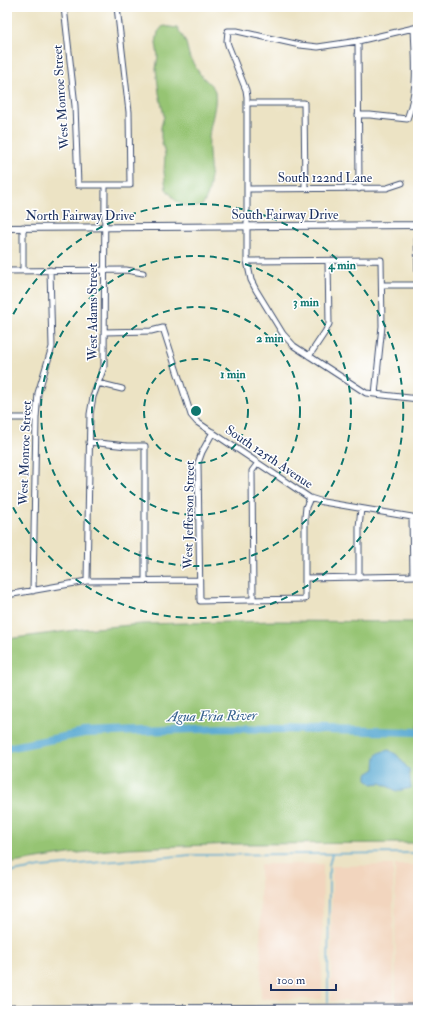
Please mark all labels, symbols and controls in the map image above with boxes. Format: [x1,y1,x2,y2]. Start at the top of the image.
street label: West Monroe Street [49,44,73,151]
street label: South 122nd Lane [278,170,373,186]
street label: South Fairway Drive [232,207,339,224]
street label: North Fairway Drive [25,208,135,225]
text: 4 min [327,258,357,273]
street label: West Adams Street [85,263,101,362]
text: 3 min [293,295,320,310]
text: 2 min [256,331,284,346]
text: 1 min [220,367,247,382]
street label: West Monroe Street [15,400,35,507]
centre of rings [189,404,203,418]
street label: South 125th Avenue [222,422,316,493]
street label: West Jefferson Street [180,461,198,570]
water label: Agua Fria River [165,707,258,725]
scale bar [271,966,336,992]
text: 100 m [277,973,306,988]

